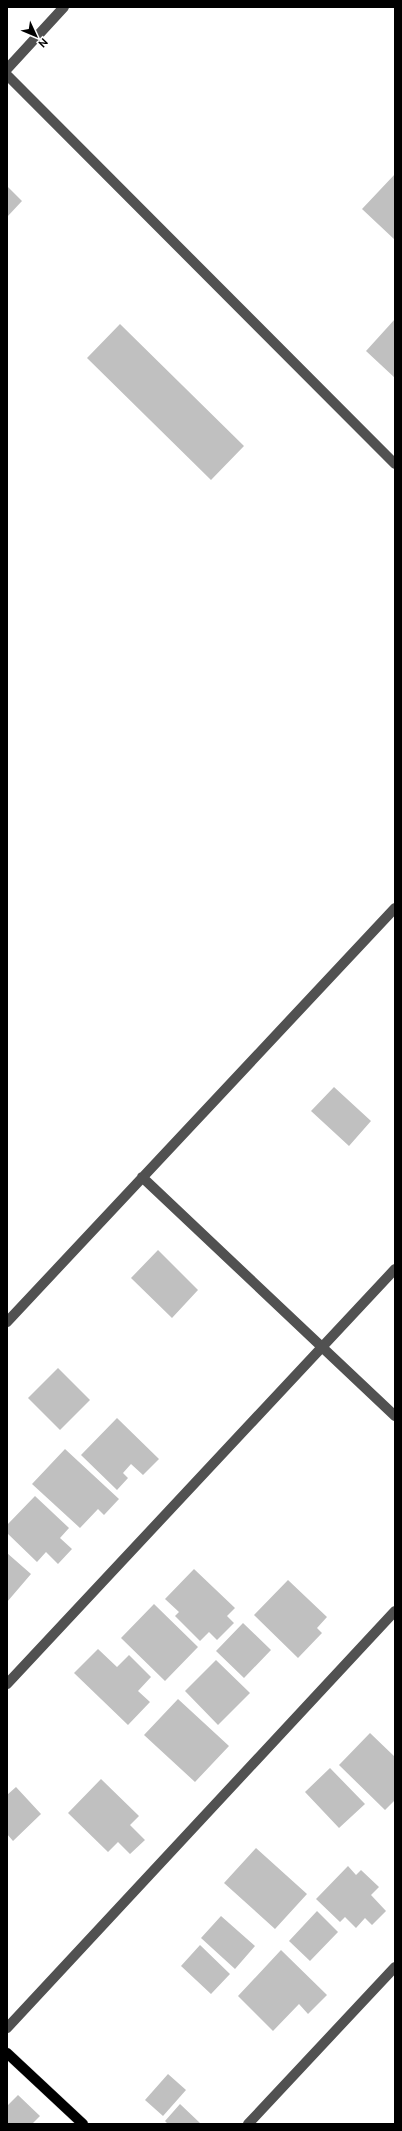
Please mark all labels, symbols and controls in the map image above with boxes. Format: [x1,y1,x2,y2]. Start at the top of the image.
north arrow [16,16,56,56]
text: N [36,36,50,50]

